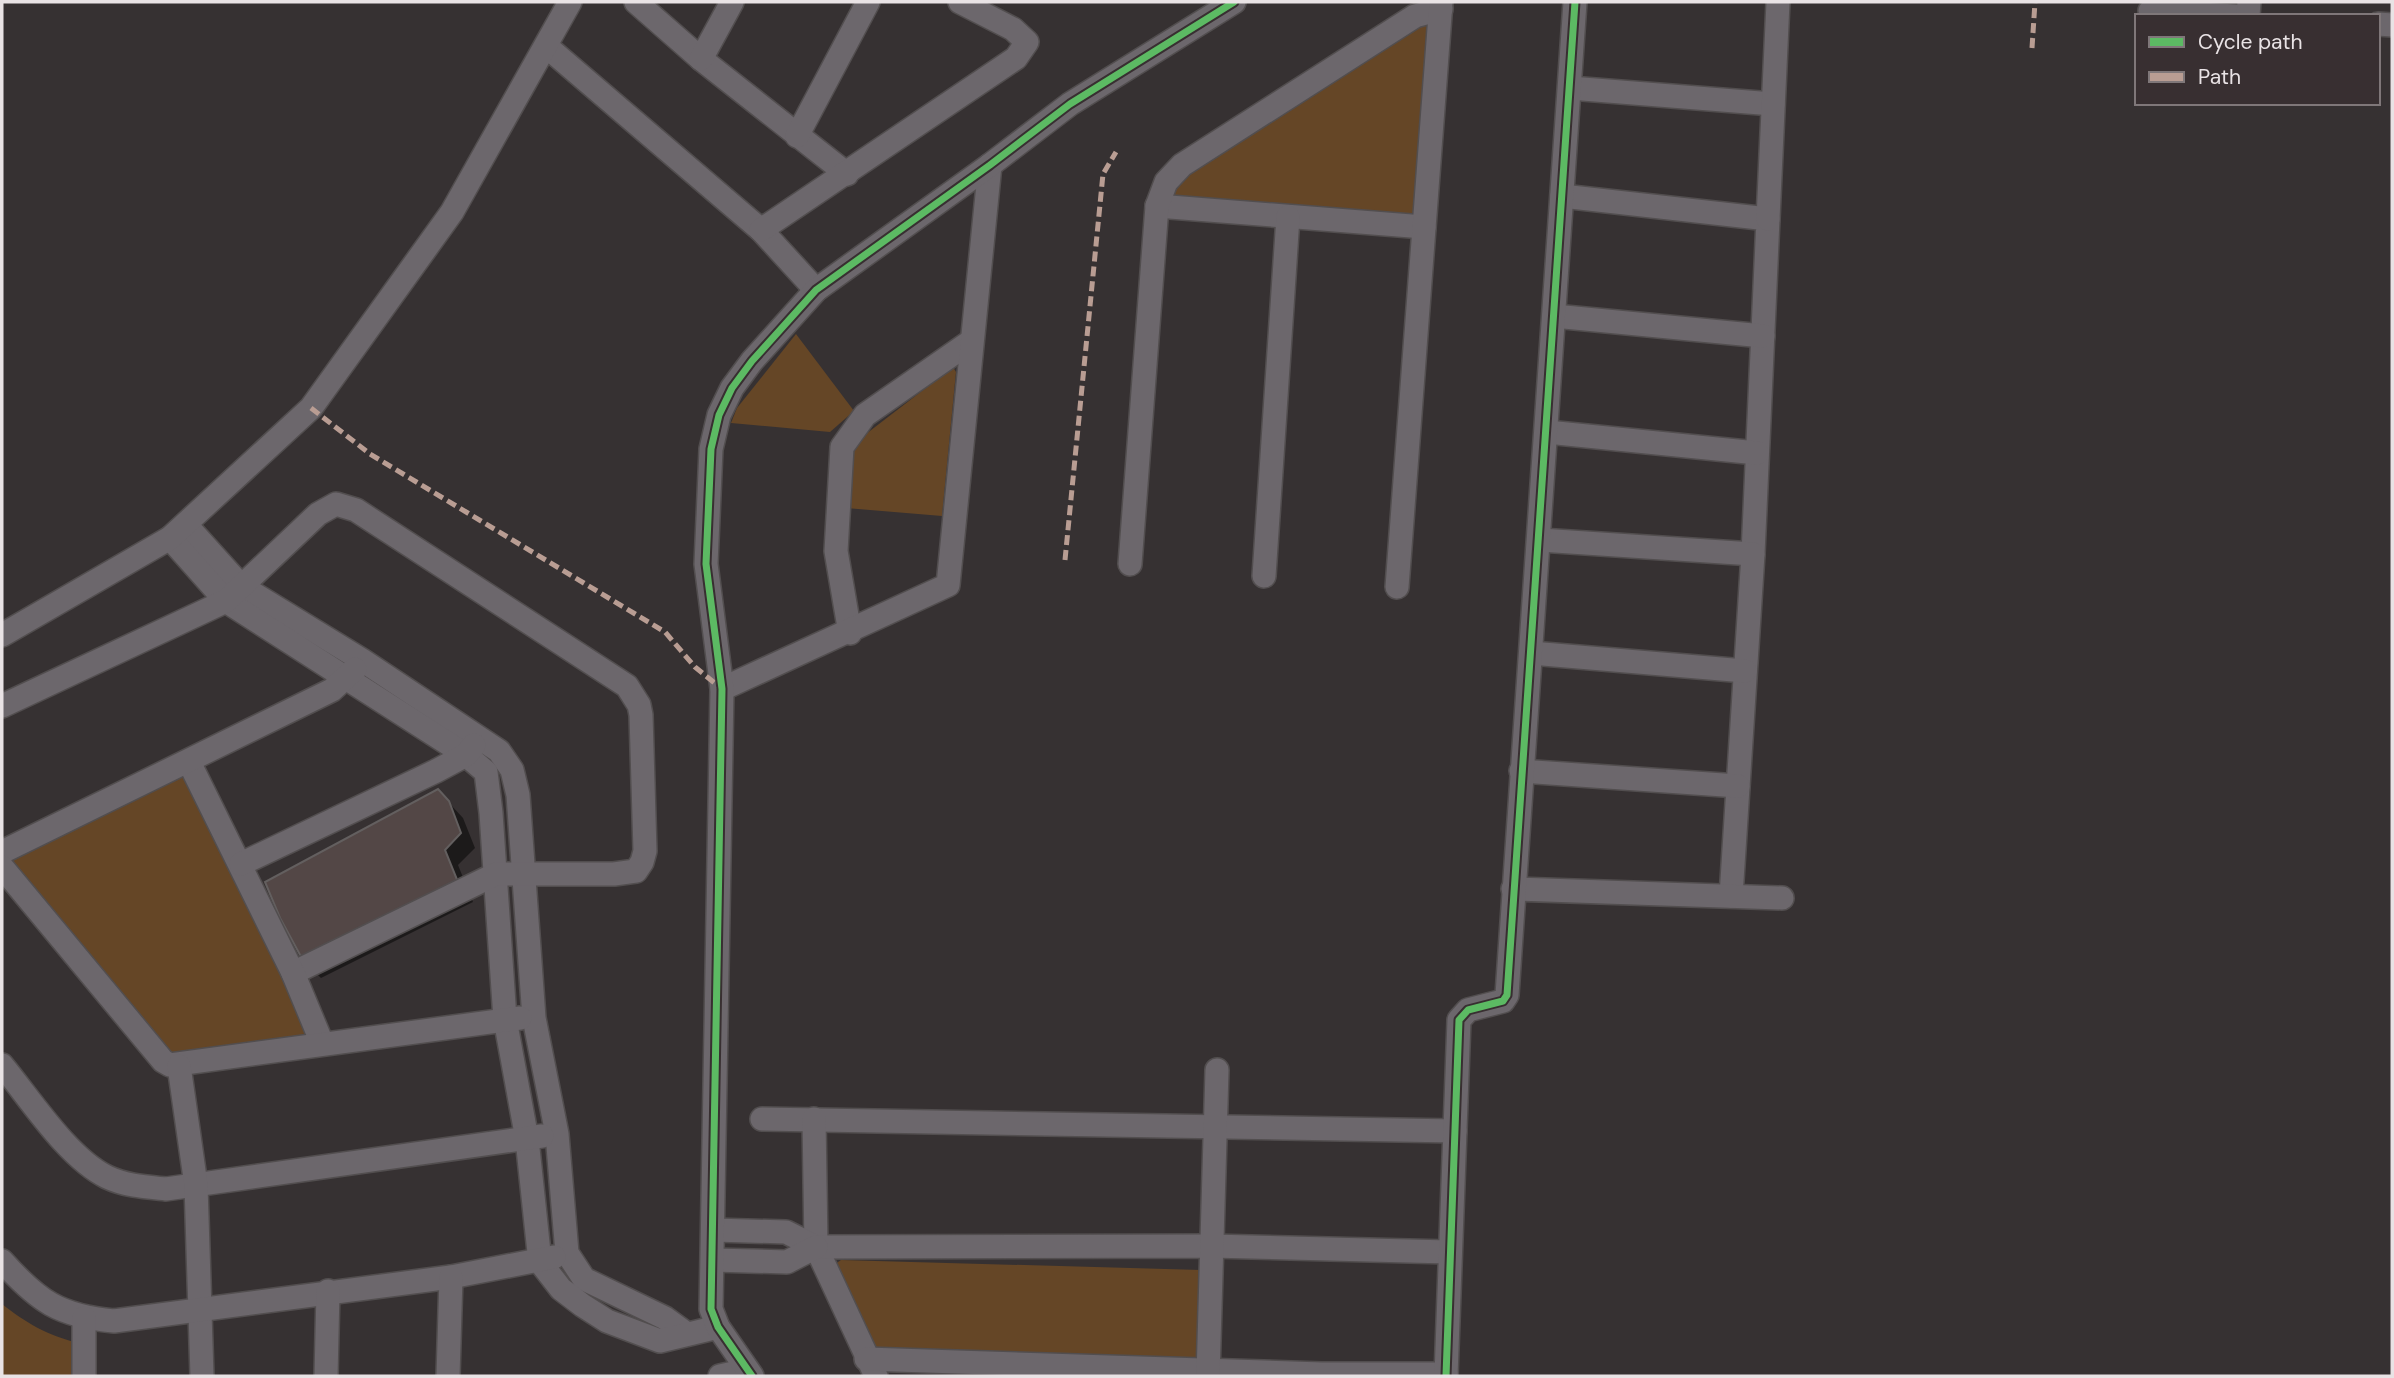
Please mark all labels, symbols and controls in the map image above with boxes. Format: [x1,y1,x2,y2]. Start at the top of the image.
legend [2135,14,2380,105]
text: Cycle path [2198,28,2303,56]
text: Path [2198,63,2241,91]

